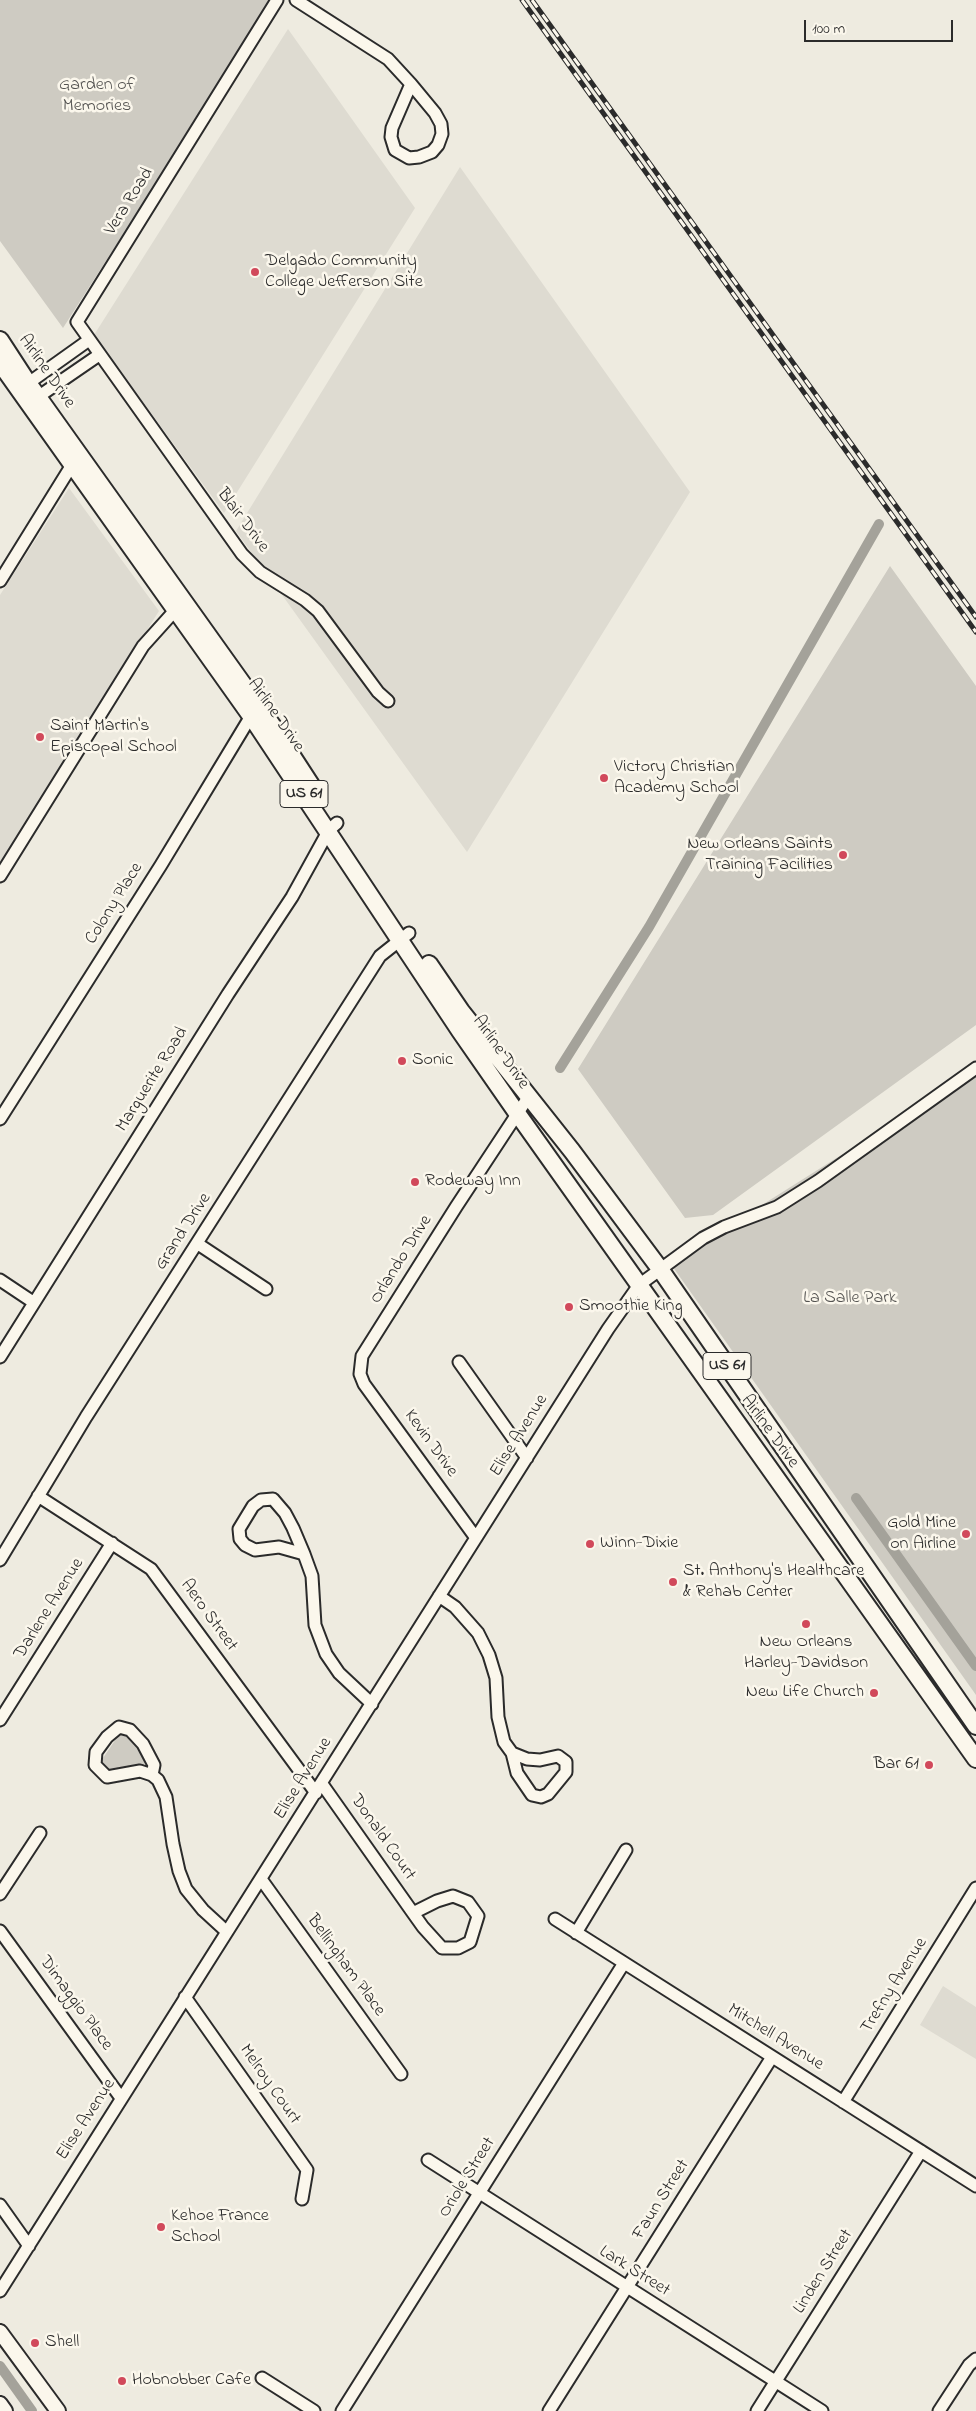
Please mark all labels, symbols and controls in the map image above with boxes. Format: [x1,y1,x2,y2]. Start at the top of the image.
scale bar [806,10,955,42]
text: 100 m [812,18,845,40]
park label: Garden of Memories [59,75,135,118]
street label: Vera Road [101,164,159,240]
place label: Delgado Community College Jefferson Site [265,251,423,294]
marker: Delgado Community College Jefferson Site [249,266,261,278]
street label: Airline Drive [13,331,79,413]
street label: Blair Drive [211,485,273,557]
street label: Airline Drive [242,675,308,757]
place label: Saint Martin's Episcopal School [50,716,177,759]
marker: Saint Martin's Episcopal School [34,731,46,743]
place label: Victory Christian Academy School [614,757,739,800]
marker: Victory Christian Academy School [598,772,610,784]
road number: US 61 [280,781,328,808]
place label: New Orleans Saints Training Facilities [687,834,833,876]
marker: New Orleans Saints Training Facilities [837,849,849,861]
street label: Colony Place [81,859,149,949]
street label: Airline Drive [467,1012,533,1094]
street label: Marguerite Road [112,1024,194,1136]
place label: Sonic [412,1050,453,1072]
marker: Sonic [396,1055,408,1067]
place label: Rodeway Inn [425,1171,521,1193]
marker: Rodeway Inn [409,1176,421,1188]
street label: Grand Drive [151,1189,217,1275]
street label: Orlando Drive [366,1212,438,1308]
park label: La Salle Park [803,1288,897,1310]
place label: Smoothie King [579,1296,683,1318]
marker: Smoothie King [563,1301,575,1313]
road number: US 61 [703,1352,751,1380]
street label: Elise Avenue [486,1391,554,1481]
street label: Airline Drive [735,1391,803,1473]
street label: Kevin Drive [398,1406,462,1482]
place label: Gold Mine on Airline [887,1513,956,1556]
marker: Gold Mine on Airline [960,1528,972,1540]
place label: Winn-Dixie [600,1533,678,1555]
marker: Winn-Dixie [584,1538,596,1550]
street label: Darlene Avenue [10,1555,90,1663]
place label: St. Anthony's Healthcare & Rehab Center [683,1561,864,1604]
street label: Aero Street [175,1576,241,1656]
marker: St. Anthony's Healthcare & Rehab Center [667,1576,679,1588]
marker: New Orleans Harley-Davidson [800,1618,812,1630]
place label: New Orleans Harley-Davidson [744,1632,868,1675]
place label: New Life Church [746,1682,864,1704]
marker: New Life Church [868,1687,880,1699]
street label: Elise Avenue [270,1734,338,1824]
place label: Bar 61 [873,1754,919,1776]
marker: Bar 61 [923,1759,935,1771]
street label: Donald Court [344,1791,420,1885]
street label: Bellingham Place [301,1911,389,2021]
street label: Trefny Avenue [857,1934,933,2038]
street label: Dimaggio Place [33,1953,117,2055]
street label: Mitchell Avenue [723,2000,827,2076]
street label: Melroy Court [234,2041,304,2129]
street label: Elise Avenue [53,2075,121,2165]
street label: Oriole Street [435,2134,501,2222]
street label: Faun Street [629,2156,695,2244]
place label: Kehoe France School [171,2206,269,2248]
marker: Kehoe France School [155,2221,167,2233]
street label: Linden Street [789,2226,859,2318]
street label: Lark Street [594,2242,674,2302]
place label: Shell [45,2332,79,2354]
marker: Shell [29,2337,41,2349]
place label: Hobnobber Cafe [132,2370,251,2392]
marker: Hobnobber Cafe [116,2375,128,2387]

